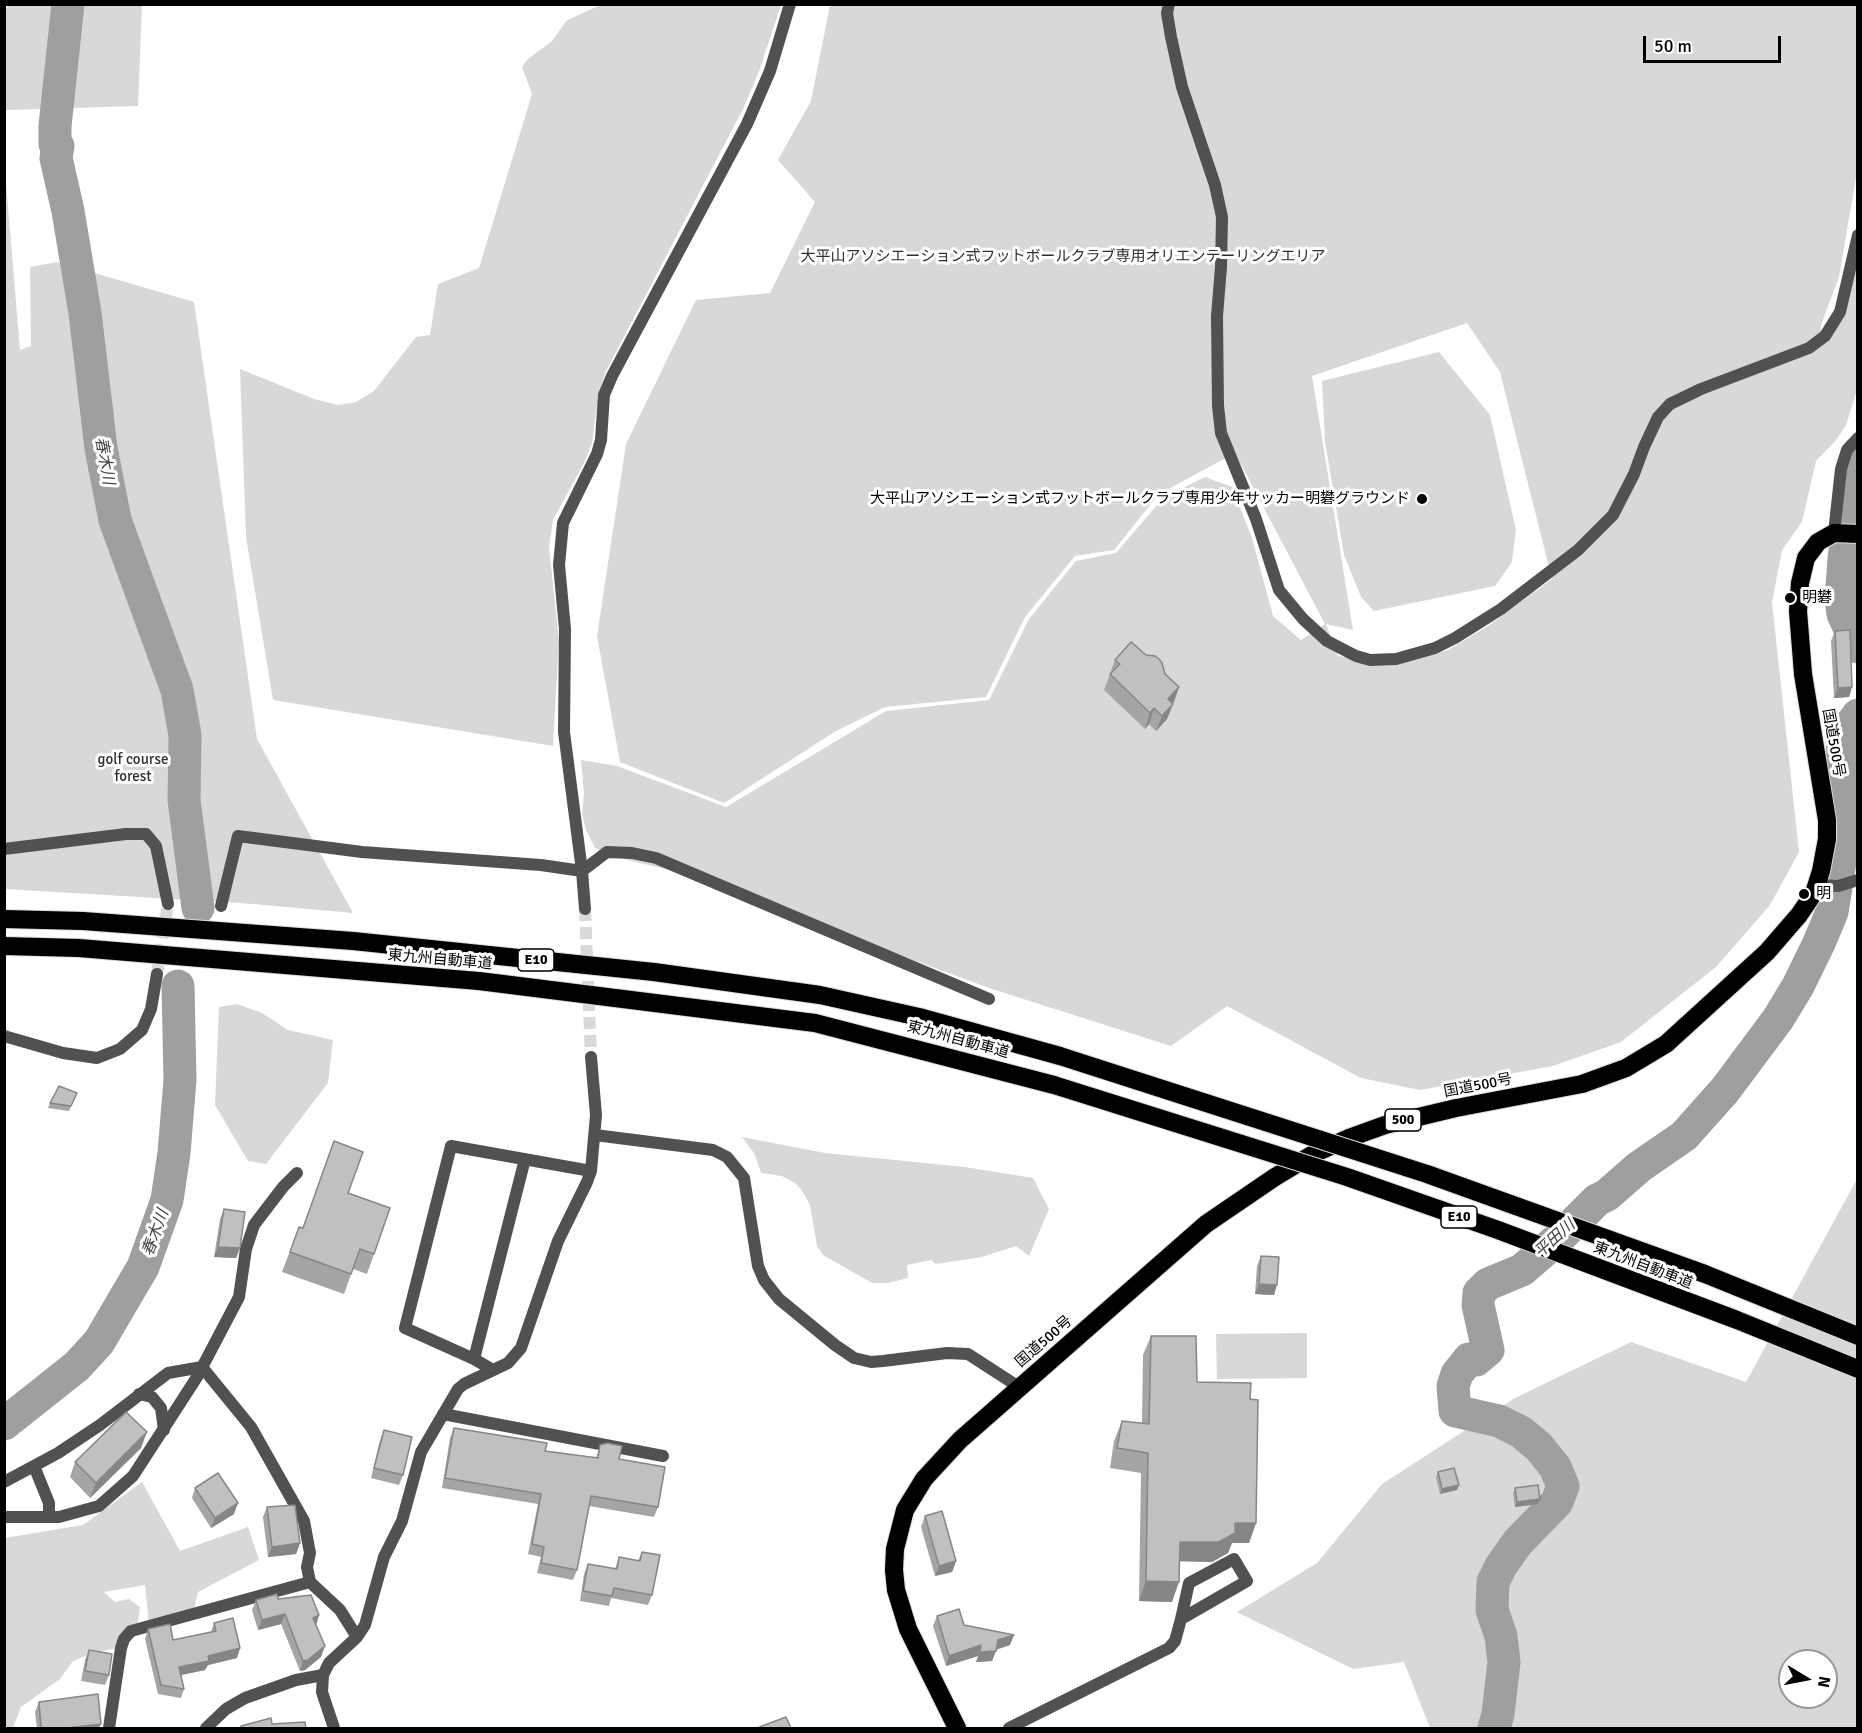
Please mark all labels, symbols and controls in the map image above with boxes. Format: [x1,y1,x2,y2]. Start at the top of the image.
scale bar [1646,24,1784,62]
text: 50 m [1654,35,1692,57]
park label: 大平山アソシエーション式フットボールクラブ専用オリエンテーリングエリア [801,248,1325,266]
water label: 春木川 [90,436,118,486]
place label: 大平山アソシエーション式フットボールクラブ専用少年サッカー明礬グラウンド [870,490,1410,508]
marker: 大平山アソシエーション式フットボールクラブ専用少年サッカー明礬グラウンド [1415,492,1429,506]
place label: 明礬 [1802,589,1832,607]
marker: 明礬 [1783,591,1797,605]
street label: 国道500号 [1818,707,1848,779]
park label: golf course forest [98,751,168,786]
place label: 明 [1816,885,1831,903]
marker: 明 [1797,887,1811,901]
street label: 東九州自動車道 [387,946,493,974]
road number: E10 [518,949,554,971]
street label: 東九州自動車道 [905,1018,1011,1062]
street label: 国道500号 [1442,1071,1514,1101]
road number: 500 [1385,1109,1421,1131]
road number: E10 [1441,1206,1477,1228]
water label: 春木川 [139,1207,173,1259]
water label: 平田川 [1531,1216,1579,1262]
street label: 東九州自動車道 [1591,1239,1695,1293]
street label: 国道500号 [1012,1312,1076,1372]
north arrow [1778,1649,1838,1709]
text: N [1813,1675,1835,1689]

